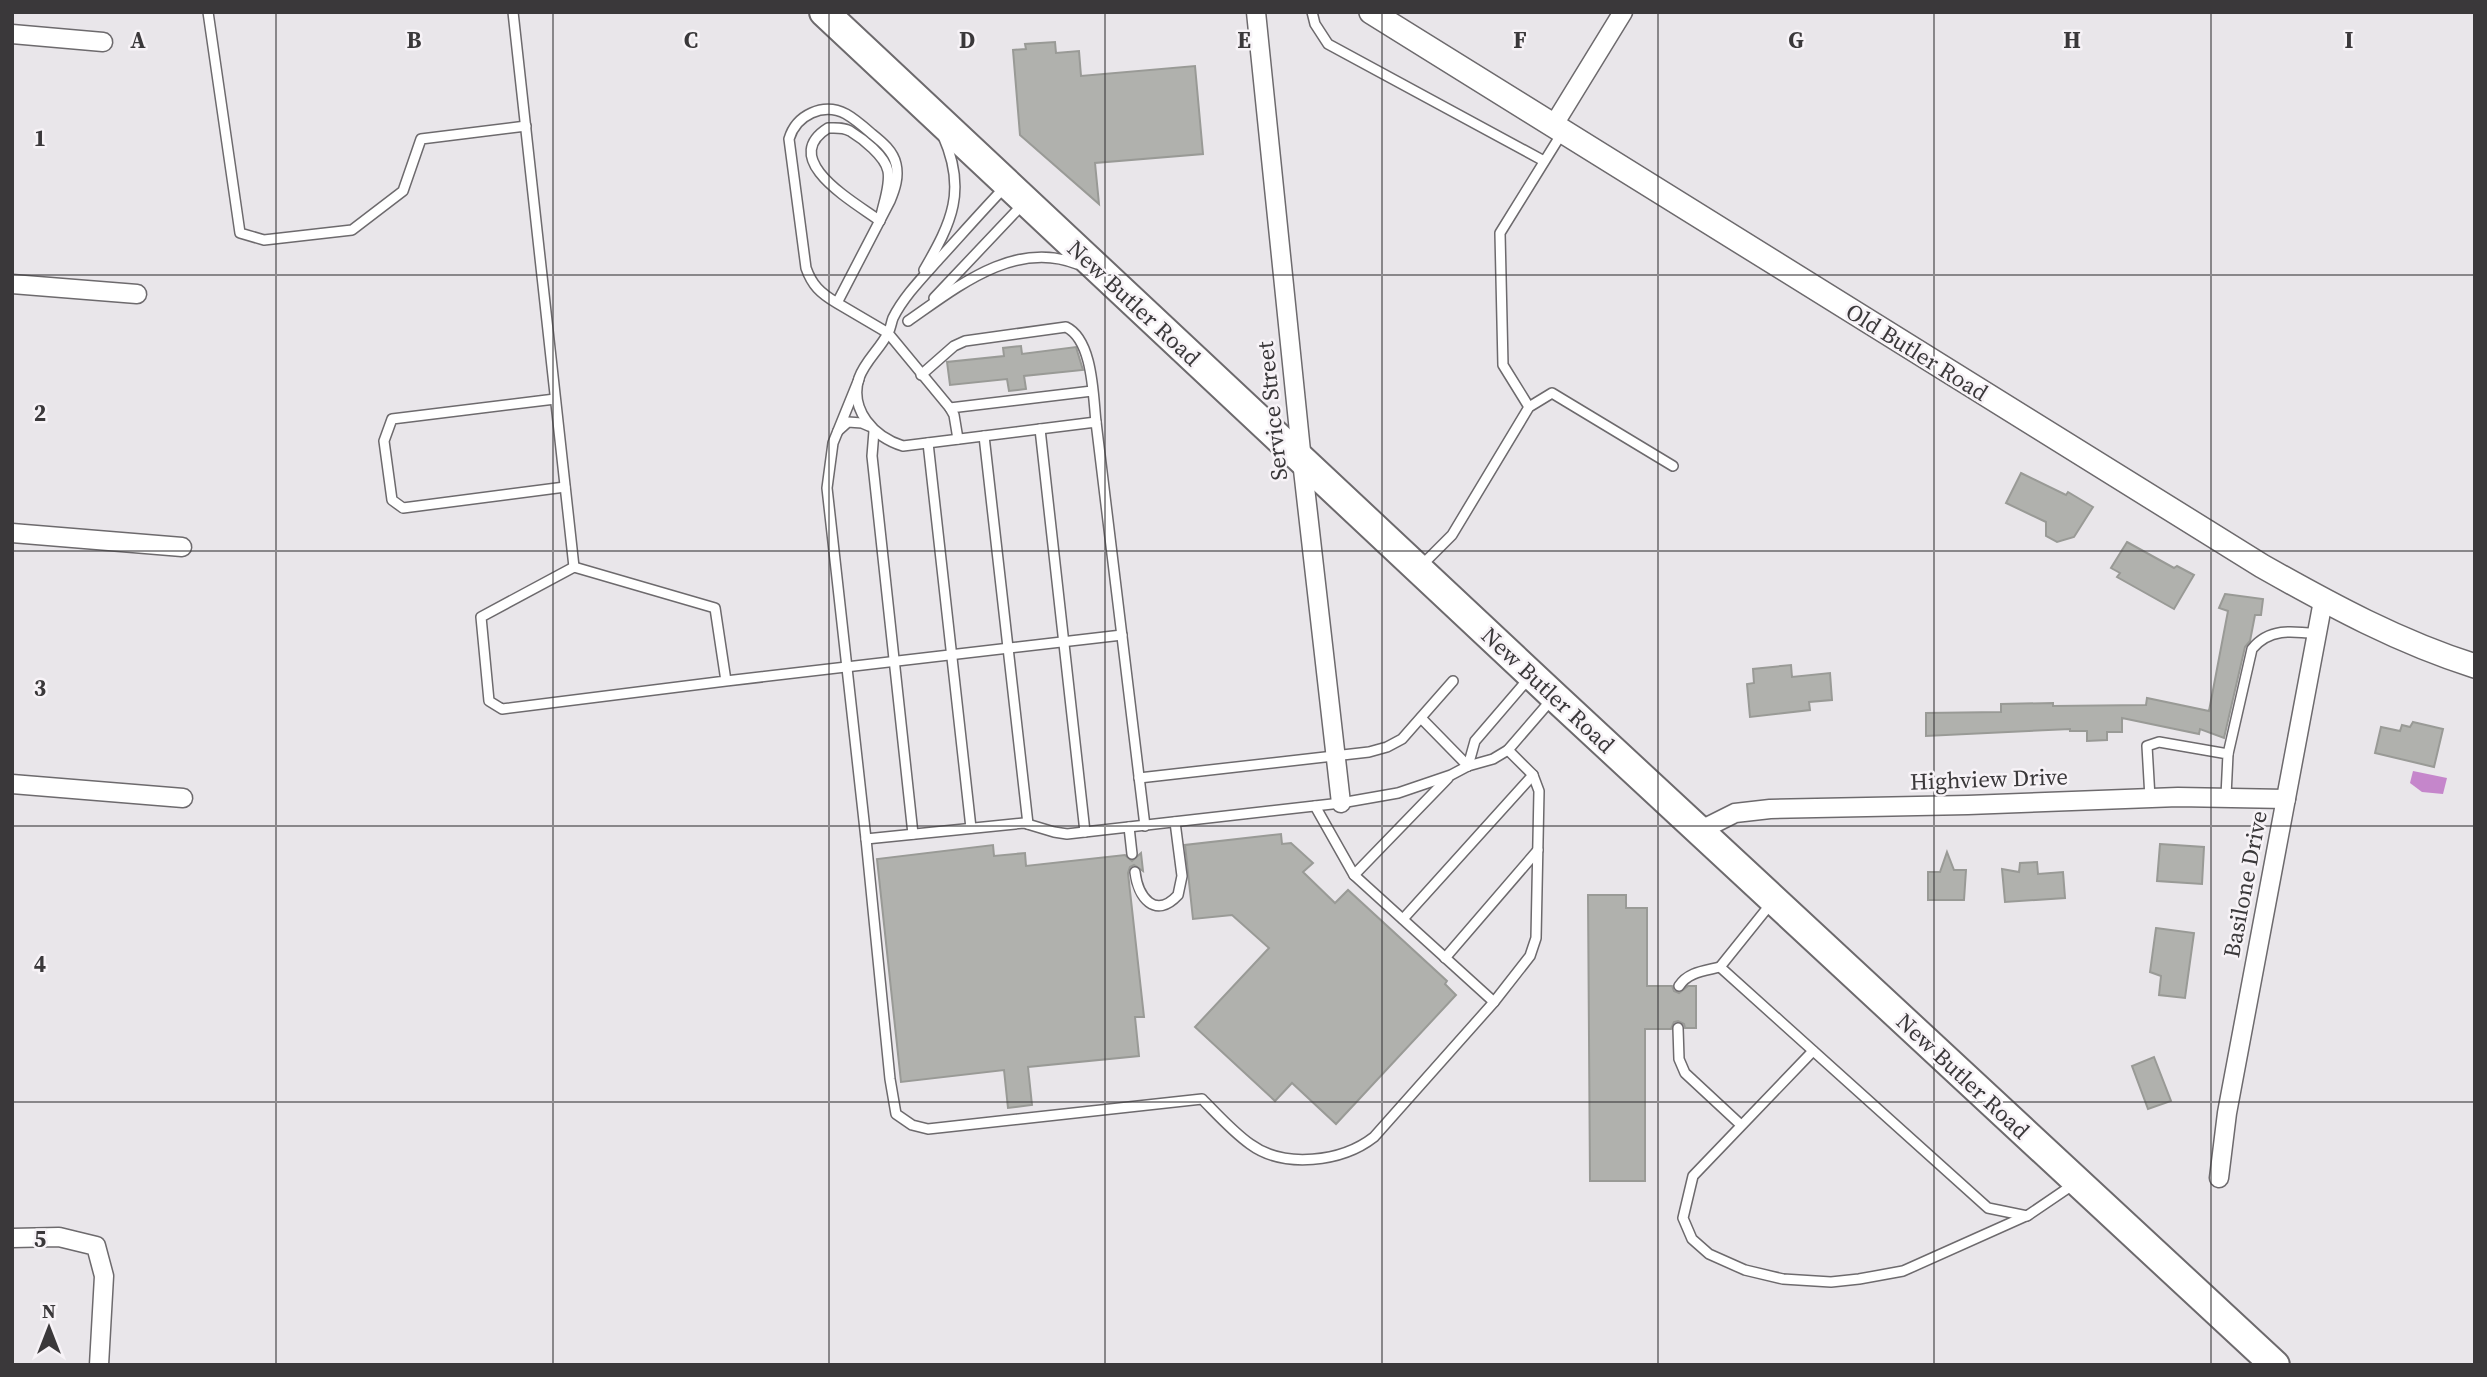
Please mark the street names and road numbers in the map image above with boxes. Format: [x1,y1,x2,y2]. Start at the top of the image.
street label: New Butler Road [1060,233,1208,373]
street label: Old Butler Road [1840,295,1994,409]
street label: Service Street [1249,339,1295,482]
street label: New Butler Road [1474,620,1622,760]
street label: Highview Drive [1909,760,2069,798]
street label: Basilone Drive [2215,808,2275,960]
street label: New Butler Road [1889,1006,2037,1146]

